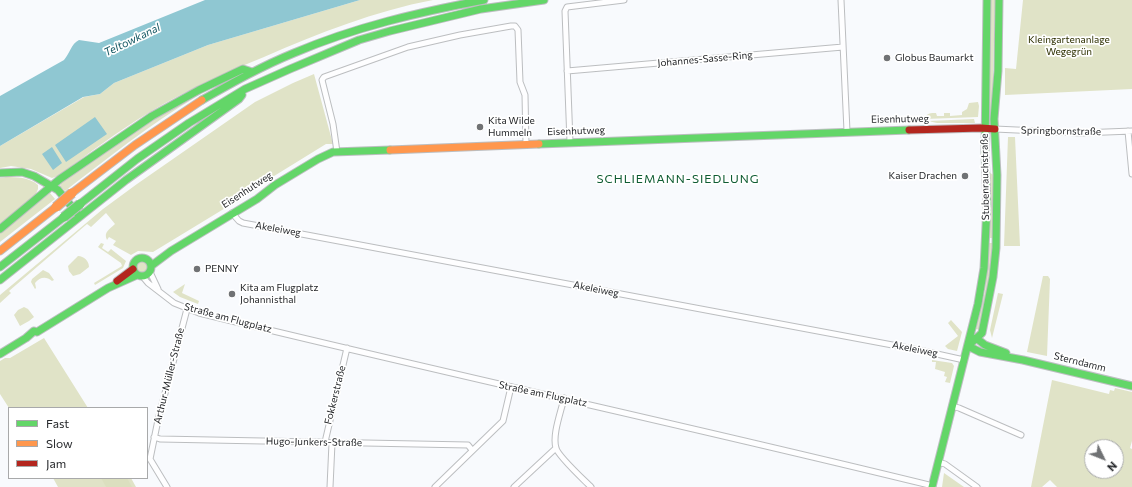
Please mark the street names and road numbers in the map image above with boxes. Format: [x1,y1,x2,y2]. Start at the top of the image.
street label: Johannes-Sasse-Ring [657,49,753,69]
street label: Eisenhutweg [871,112,929,126]
street label: Eisenhutweg [547,124,605,138]
street label: Springbornstraße [1021,124,1101,138]
street label: Stubenrauchstraße [978,133,992,221]
street label: Eisenhutweg [219,169,275,211]
street label: Akeleiweg [254,219,302,239]
street label: Akeleiweg [572,279,620,299]
street label: Straße am Flugplatz [183,301,273,335]
street label: Arthur-Müller-Straße [151,327,187,425]
street label: Akeleiweg [891,339,939,359]
street label: Sterndamm [1053,350,1107,374]
street label: Fokkerstraße [322,364,348,426]
street label: Straße am Flugplatz [498,379,588,409]
street label: Hugo-Junkers-Straße [266,435,362,449]

